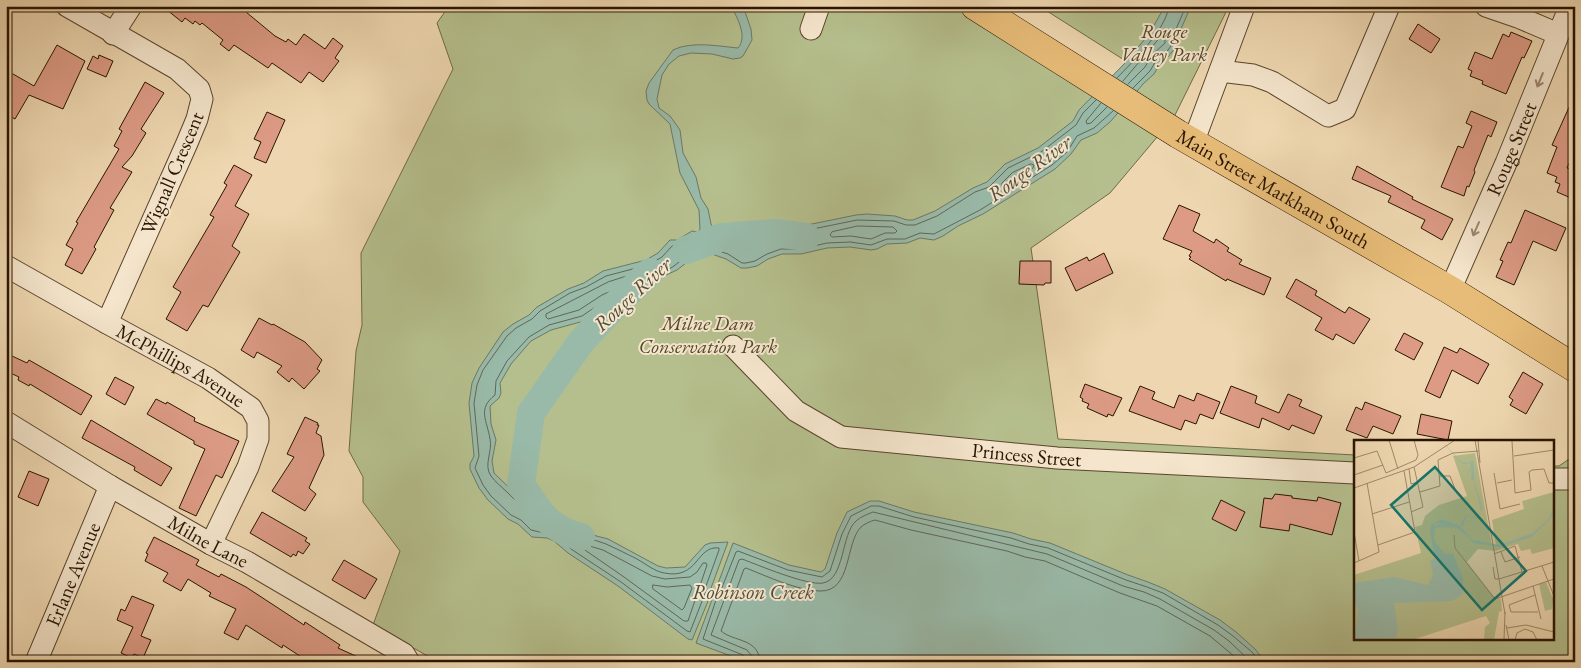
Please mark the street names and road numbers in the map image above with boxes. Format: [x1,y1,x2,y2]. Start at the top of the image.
street label: Rouge Street [1480,97,1543,200]
street label: Wignall Crescent [134,107,210,238]
street label: Main Street Markham South [1172,123,1375,254]
street label: McPhillips Avenue [112,318,250,413]
street label: Princess Street [971,437,1083,472]
street label: Milne Lane [163,509,253,574]
street label: Erlane Avenue [39,518,106,630]

